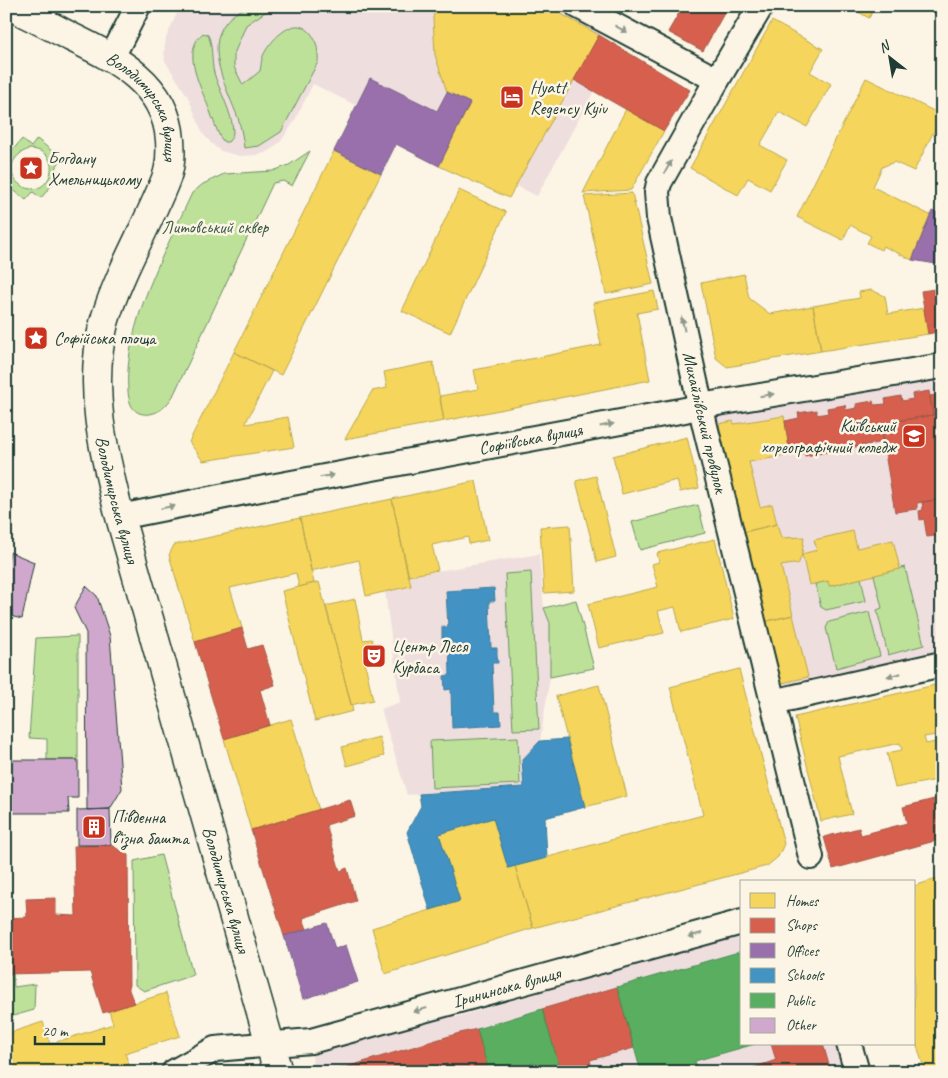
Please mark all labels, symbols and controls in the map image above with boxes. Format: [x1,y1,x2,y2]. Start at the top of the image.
one-way arrow [614,25,629,33]
north arrow [866,32,916,82]
text: N [875,37,894,57]
street label: Володимирська вулиця [102,47,182,163]
place label: Hyatt Regency Kyiv [530,76,609,119]
hotel icon: Hyatt Regency Kyiv [499,84,525,110]
place label: Богдану Хмельницькому [48,147,143,190]
place icon: Богдану Хмельницькому [18,155,44,181]
one-way arrow [664,160,673,174]
park label: Литовський сквер [162,216,270,238]
one-way arrow [679,316,687,332]
place icon: Софійська площа [23,325,49,351]
place label: Софійська площа [54,327,157,349]
street label: Михайлівський провулок [678,350,732,497]
one-way arrow [759,390,775,398]
place label: Київський хореографічний коледж [761,415,898,458]
street label: Софіївська вулиця [477,418,586,459]
one-way arrow [600,420,616,428]
school or university icon: Київський хореографічний коледж [901,423,927,449]
street label: Володимирська вулиця [91,435,144,567]
one-way arrow [320,472,336,480]
one-way arrow [160,503,175,511]
place label: Центр Леся Курбаса [392,635,469,678]
theatre icon: Центр Леся Курбаса [361,643,387,669]
one-way arrow [887,671,902,679]
place label: Південна в'їзна башта [112,806,190,850]
building icon: Південна в'їзна башта [81,814,107,840]
street label: Володимирська вулиця [198,824,255,957]
legend [740,880,916,1046]
text: Homes [786,892,820,911]
text: Shops [786,916,819,935]
one-way arrow [687,931,702,939]
text: Offices [786,942,820,961]
street label: Ірининська вулиця [450,961,565,1012]
text: Schools [786,966,825,985]
text: Public [786,992,816,1011]
one-way arrow [412,1007,427,1015]
scale bar [35,1013,104,1045]
text: Other [786,1016,817,1035]
text: 20 m [42,1022,69,1041]

